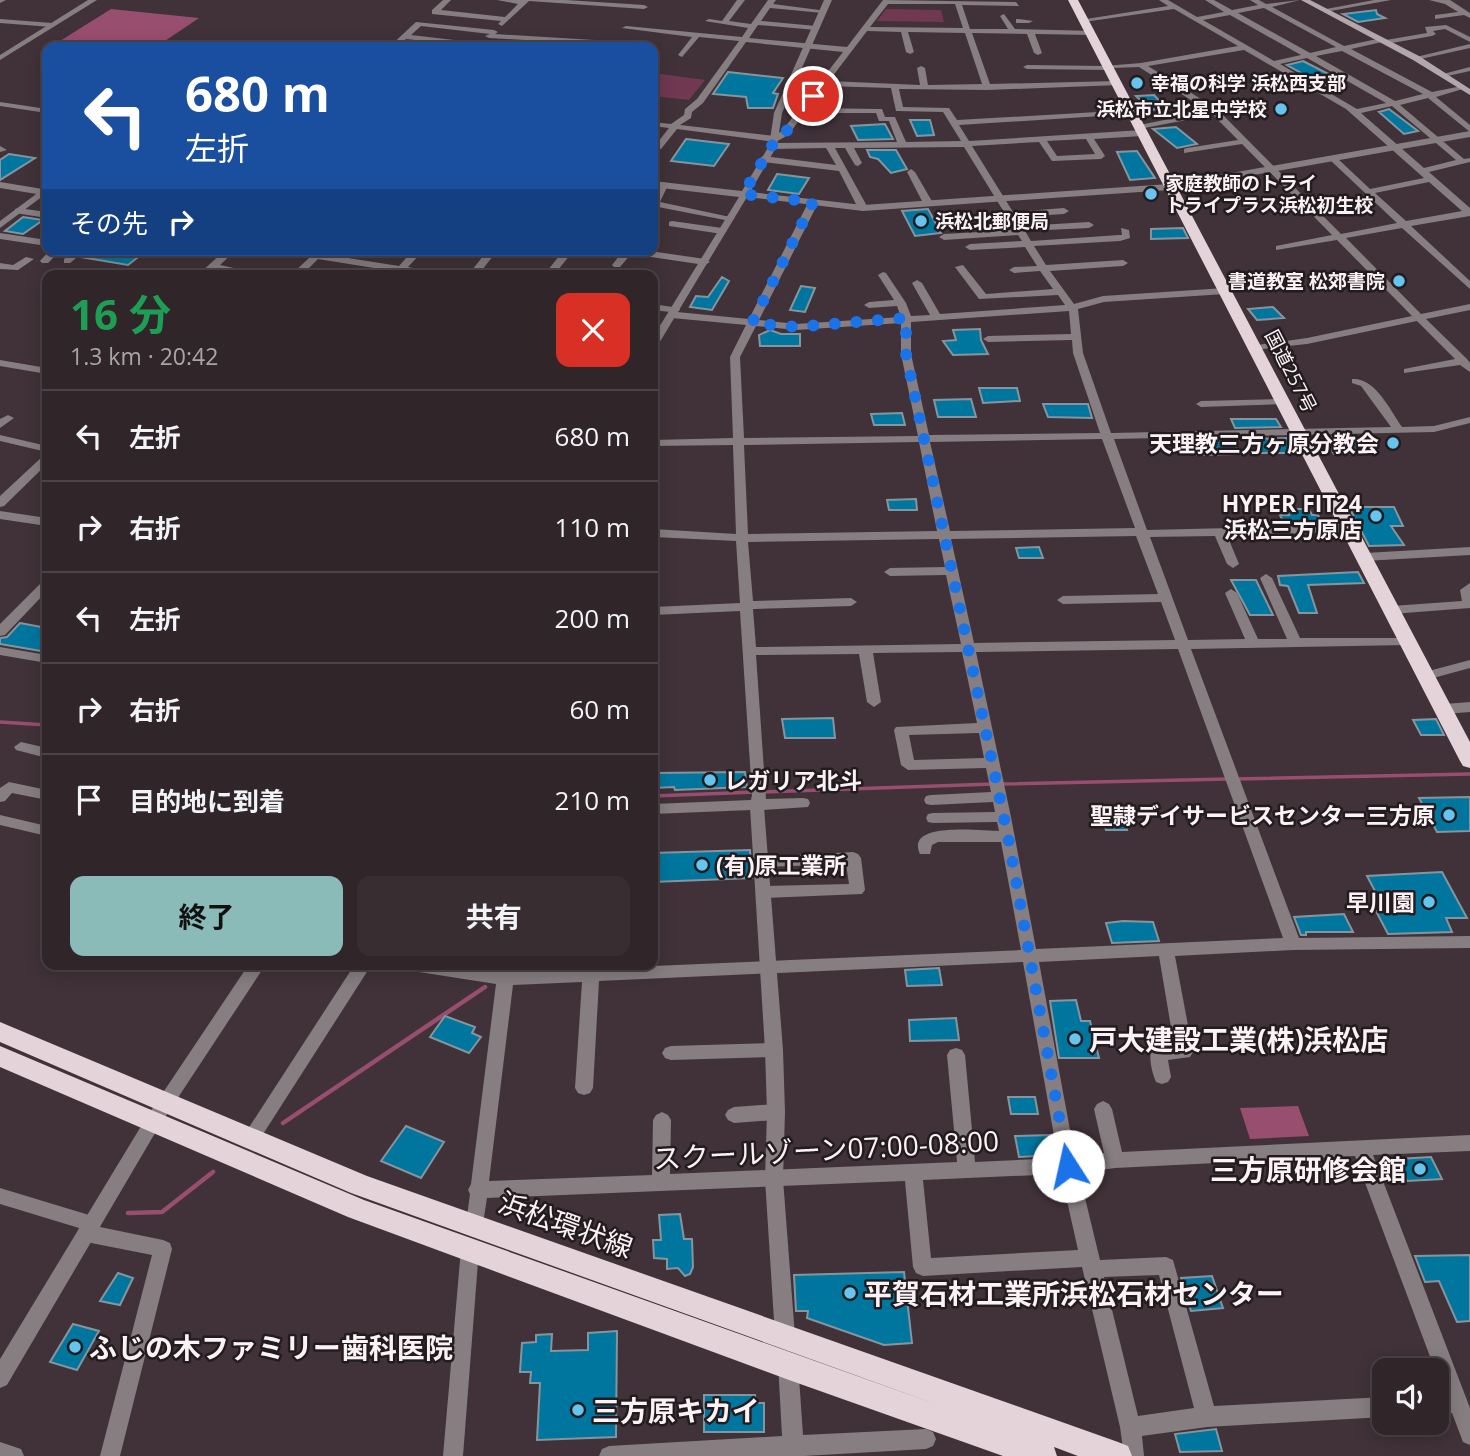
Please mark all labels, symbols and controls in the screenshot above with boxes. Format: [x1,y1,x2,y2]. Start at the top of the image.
text: 680 m [185,60,330,126]
pin [783,66,843,126]
icon: left [70,70,161,161]
place label: 幸福の科学 浜松西支部 [1151,70,1346,96]
marker: 幸福の科学 浜松西支部 [1129,75,1145,91]
icon: arrive [794,77,832,115]
place label: 浜松市立北星中学校 [1096,96,1267,122]
marker: 浜松市立北星中学校 [1273,101,1289,117]
text: 左折 [185,126,249,169]
place label: 家庭教師のトライ トライプラス浜松初生校 [1165,170,1374,218]
marker: 家庭教師のトライ トライプラス浜松初生校 [1143,186,1159,202]
icon: right [162,203,200,241]
text: その先 [70,205,148,241]
place label: 浜松北郵便局 [935,208,1049,234]
marker: 浜松北郵便局 [913,213,929,229]
place label: 書道教室 松郊書院 [1228,268,1385,294]
marker: 書道教室 松郊書院 [1391,273,1407,289]
text: 16 分 [70,285,171,342]
button: close [556,293,630,367]
street label: 国道257号 [1259,325,1323,417]
text: 1.3 km · 20:42 [70,340,218,372]
icon: left [70,417,108,455]
text: 680 m [555,418,630,454]
text: 左折 [129,419,181,455]
place label: 天理教三方ヶ原分教会 [1149,427,1379,459]
marker: 天理教三方ヶ原分教会 [1385,435,1401,451]
place label: HYPER FIT24 浜松三方原店 [1222,487,1362,545]
icon: right [70,508,108,546]
marker: HYPER FIT24 浜松三方原店 [1368,508,1384,524]
text: 110 m [555,509,630,545]
text: 右折 [129,510,181,546]
icon: left [70,599,108,637]
text: 200 m [555,600,630,636]
text: 左折 [129,601,181,637]
icon: right [70,690,108,728]
text: 60 m [569,691,630,727]
text: 右折 [129,692,181,728]
place label: レガリア北斗 [724,764,862,796]
marker: レガリア北斗 [702,772,718,788]
icon: arrive [70,781,108,819]
text: 210 m [555,782,630,818]
text: 目的地に到着 [129,783,285,819]
place label: 聖隷デイサービスセンター三方原 [1090,799,1435,831]
marker: 聖隷デイサービスセンター三方原 [1441,807,1457,823]
place label: (有)原工業所 [716,849,847,881]
marker: (有)原工業所 [694,857,710,873]
button: 終了 [70,876,343,956]
button: 共有 [357,876,630,956]
place label: 早川園 [1346,886,1415,918]
marker: 早川園 [1421,894,1437,910]
place label: 戸大建設工業(株)浜松店 [1089,1020,1388,1058]
marker: 戸大建設工業(株)浜松店 [1067,1031,1083,1047]
street label: スクールゾーン07:00-08:00 [652,1121,1000,1177]
position arrow [1031,1129,1105,1203]
place label: 三方原研修会館 [1210,1150,1406,1188]
marker: 三方原研修会館 [1412,1161,1428,1177]
street label: 浜松環状線 [494,1182,638,1266]
place label: 平賀石材工業所浜松石材センター [864,1274,1284,1312]
marker: 平賀石材工業所浜松石材センター [842,1285,858,1301]
place label: ふじの木ファミリー歯科医院 [89,1328,453,1366]
marker: ふじの木ファミリー歯科医院 [67,1339,83,1355]
map controls [1372,1358,1449,1435]
button: sound [1372,1358,1449,1435]
place label: 三方原キカイ [592,1391,760,1429]
marker: 三方原キカイ [570,1402,586,1418]

